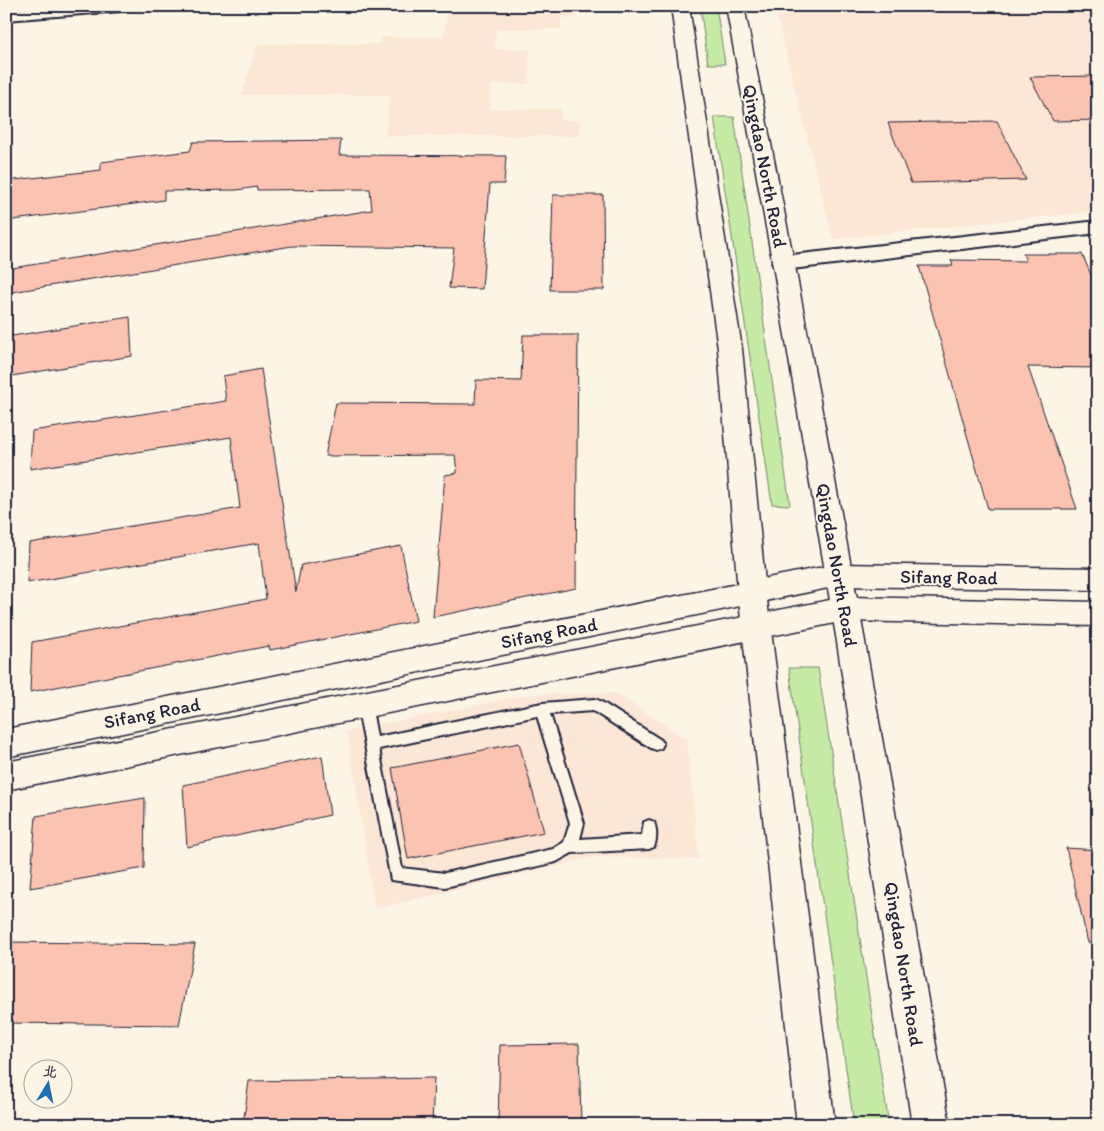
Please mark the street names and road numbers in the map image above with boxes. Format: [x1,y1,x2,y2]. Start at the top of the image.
street label: Qingdao North Road [738,82,792,250]
street label: Qingdao North Road [811,481,863,649]
street label: Sifang Road [900,565,999,589]
street label: Sifang Road [499,612,600,654]
street label: Sifang Road [102,692,203,734]
street label: Qingdao North Road [880,880,928,1048]

